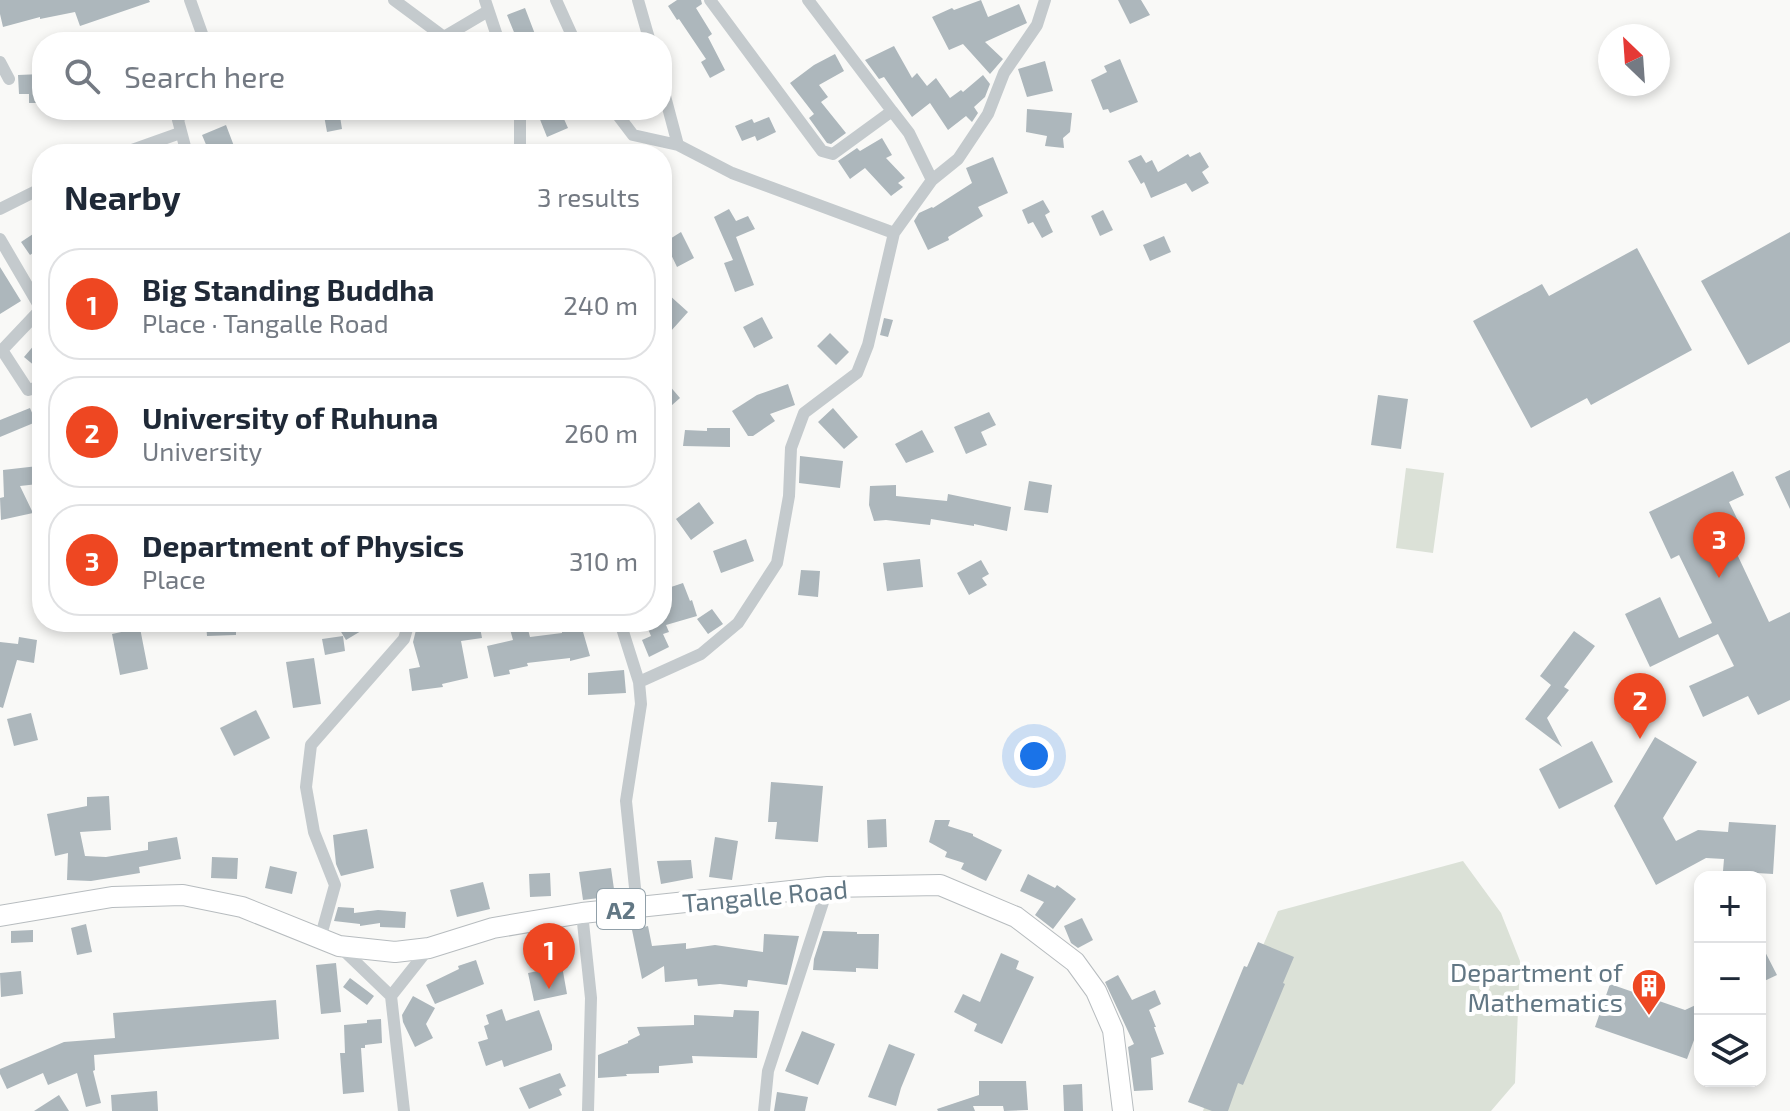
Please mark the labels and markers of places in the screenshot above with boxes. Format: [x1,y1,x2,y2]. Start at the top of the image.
pin: 3 [1693,512,1745,578]
pin: 2 [1614,673,1666,739]
pin: 1 [523,923,575,989]
place label: Department of Mathematics [1450,956,1624,1017]
building icon: Department of Mathematics [1630,967,1668,1017]

